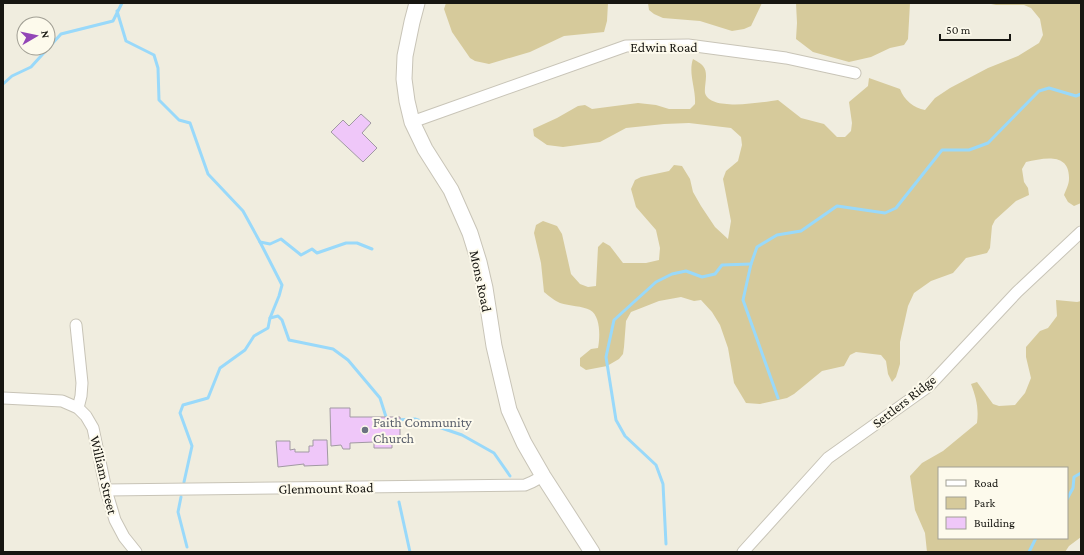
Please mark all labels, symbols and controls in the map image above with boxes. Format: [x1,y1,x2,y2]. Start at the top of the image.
north arrow [16,16,56,56]
scale bar [940,16,1010,42]
text: 50 m [946,23,971,37]
text: N [39,30,52,40]
street label: Edwin Road [630,39,698,55]
street label: Mons Road [467,249,495,314]
street label: Settlers Ridge [869,371,939,431]
place label: Faith Community Church [373,414,472,446]
marker: Faith Community Church [360,425,370,435]
street label: William Street [87,434,121,516]
legend [938,467,1068,539]
text: Road [974,476,999,490]
street label: Glenmount Road [278,479,374,497]
text: Park [974,496,996,510]
text: Building [974,516,1015,530]

